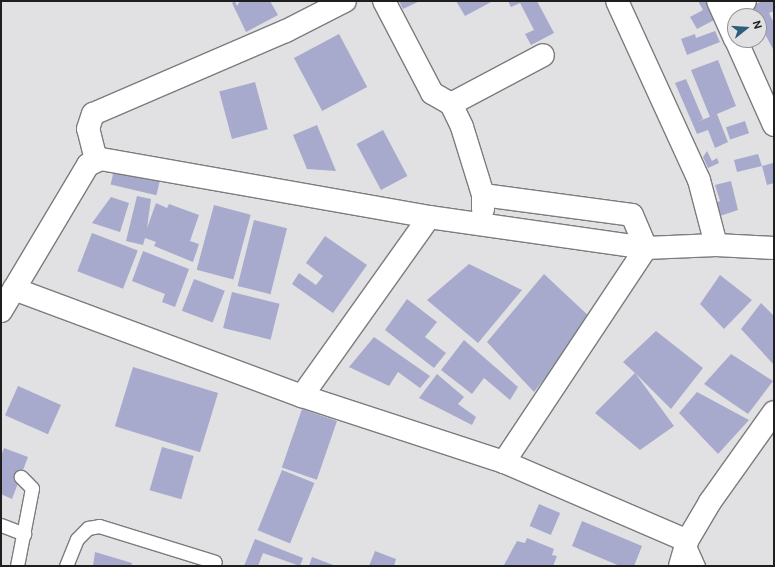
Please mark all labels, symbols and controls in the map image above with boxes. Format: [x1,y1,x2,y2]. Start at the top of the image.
north arrow [727,8,767,48]
text: N [750,19,765,31]

